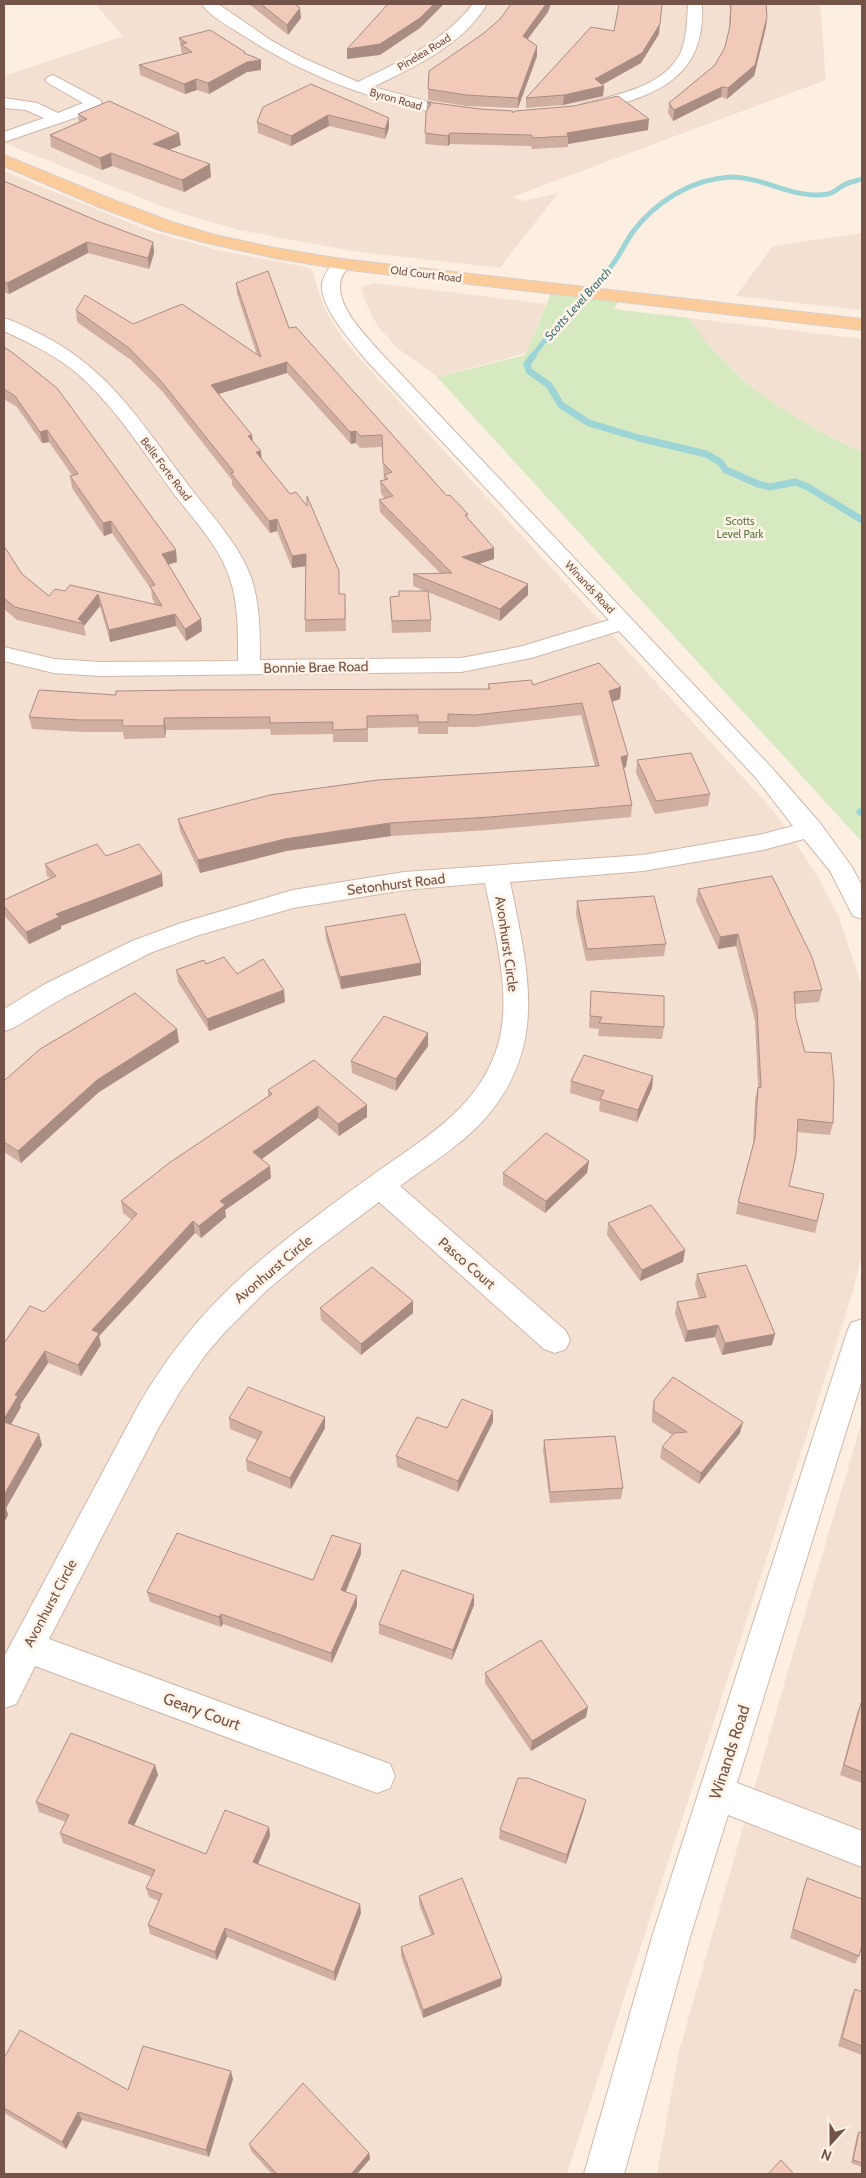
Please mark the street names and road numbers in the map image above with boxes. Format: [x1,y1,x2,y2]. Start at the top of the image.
street label: Pinelea Road [395,31,453,73]
street label: Byron Road [368,85,424,113]
street label: Old Court Road [390,263,462,285]
street label: Belle Forte Road [138,434,194,504]
street label: Winands Road [562,558,618,616]
street label: Bonnie Brae Road [263,657,369,677]
street label: Setonhurst Road [346,869,446,899]
street label: Avonhurst Circle [491,895,523,993]
street label: Avonhurst Circle [230,1231,316,1307]
street label: Pasco Court [435,1233,500,1293]
street label: Avonhurst Circle [19,1556,81,1650]
street label: Geary Court [161,1689,243,1734]
street label: Winands Road [705,1703,754,1802]

